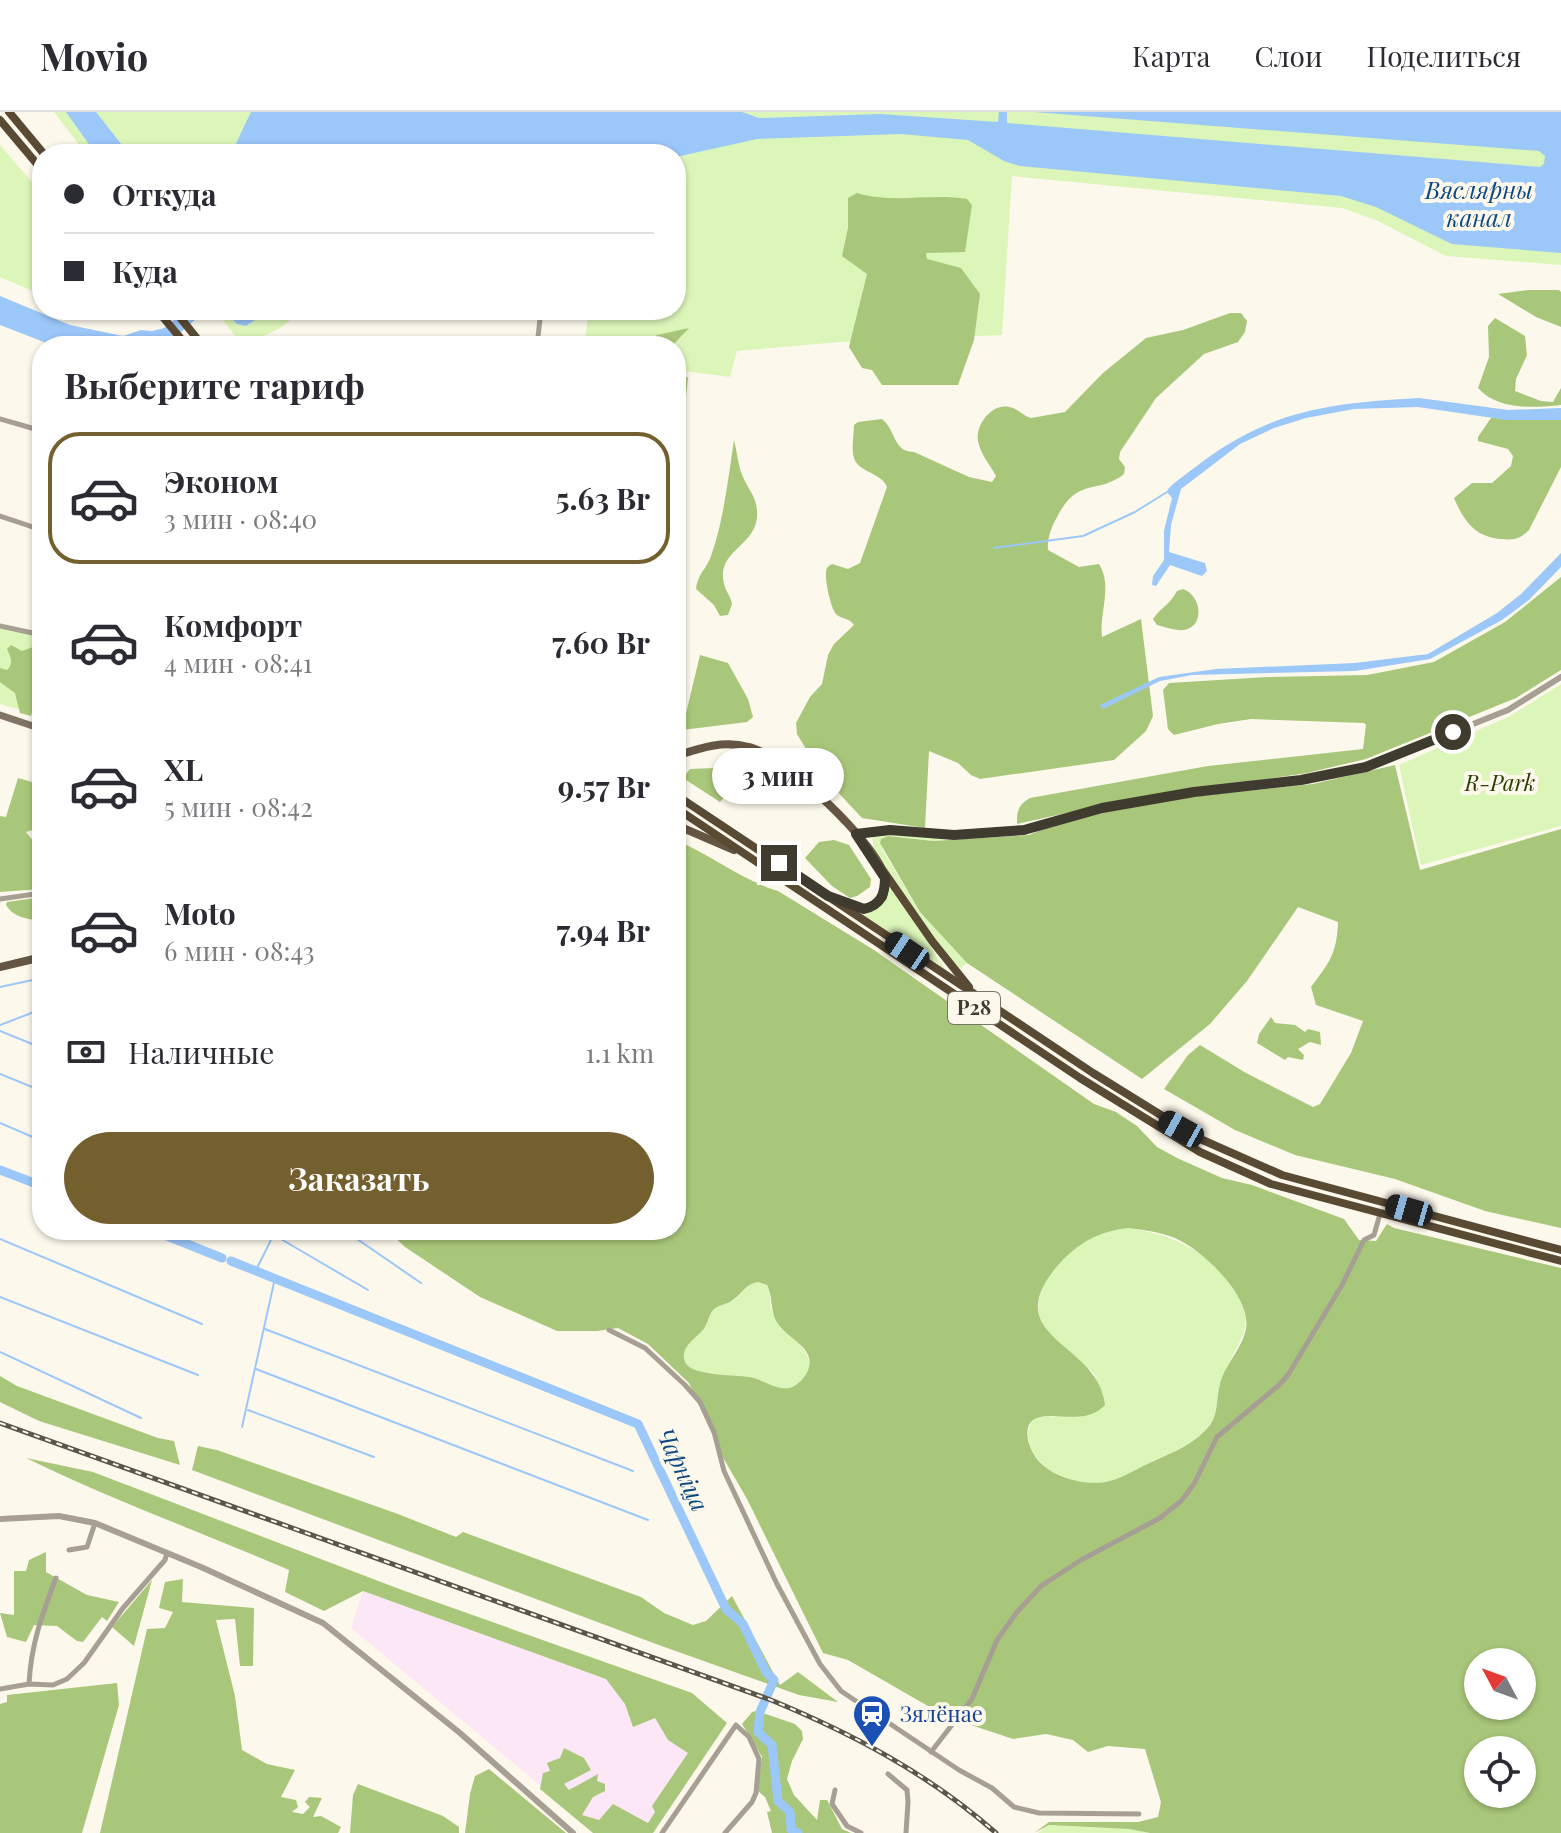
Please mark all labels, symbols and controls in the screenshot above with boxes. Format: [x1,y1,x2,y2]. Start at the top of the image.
text: Movio [40,30,148,81]
text: Карта [1132,37,1211,74]
text: Слои [1255,37,1322,74]
text: Поделиться [1366,37,1521,74]
water label: Вяслярны канал [1424,173,1533,233]
text: Откуда [112,174,216,214]
text: Куда [112,251,178,291]
text: Выберите тариф [64,360,365,408]
text: Эконом [164,461,279,501]
icon: car [68,462,140,534]
text: 5.63 Br [556,478,650,518]
text: 3 мин · 08:40 [164,501,317,536]
text: Комфорт [164,605,302,645]
icon: car [68,606,140,678]
text: 7.60 Br [552,622,650,662]
text: 4 мин · 08:41 [164,645,312,680]
route start [1435,714,1471,750]
callout: 3 мин [713,747,845,803]
text: XL [164,749,203,789]
icon: car [68,750,140,822]
text: 3 мин [742,758,814,793]
text: 9.57 Br [558,766,650,806]
park label: R-Park [1464,767,1535,797]
text: 5 мин · 08:42 [164,789,313,824]
route end [761,845,797,881]
text: Moto [164,893,236,933]
icon: car [68,894,140,966]
text: 7.94 Br [556,910,650,950]
car [880,928,934,974]
text: 6 мин · 08:43 [164,933,315,968]
road number: Р28 [948,992,1000,1024]
icon: cash [64,1030,108,1074]
text: Наличные [128,1032,274,1072]
text: 1.1 km [585,1035,654,1070]
car [1154,1107,1208,1151]
button: Заказать [64,1132,654,1224]
car [1383,1192,1435,1228]
water label: Чарніца [651,1422,717,1516]
north arrow [1464,1648,1536,1720]
map controls [1464,1648,1536,1808]
station icon: Зялёнае [851,1693,893,1748]
place label: Зялёнае [900,1698,983,1728]
button: locate [1464,1736,1536,1808]

